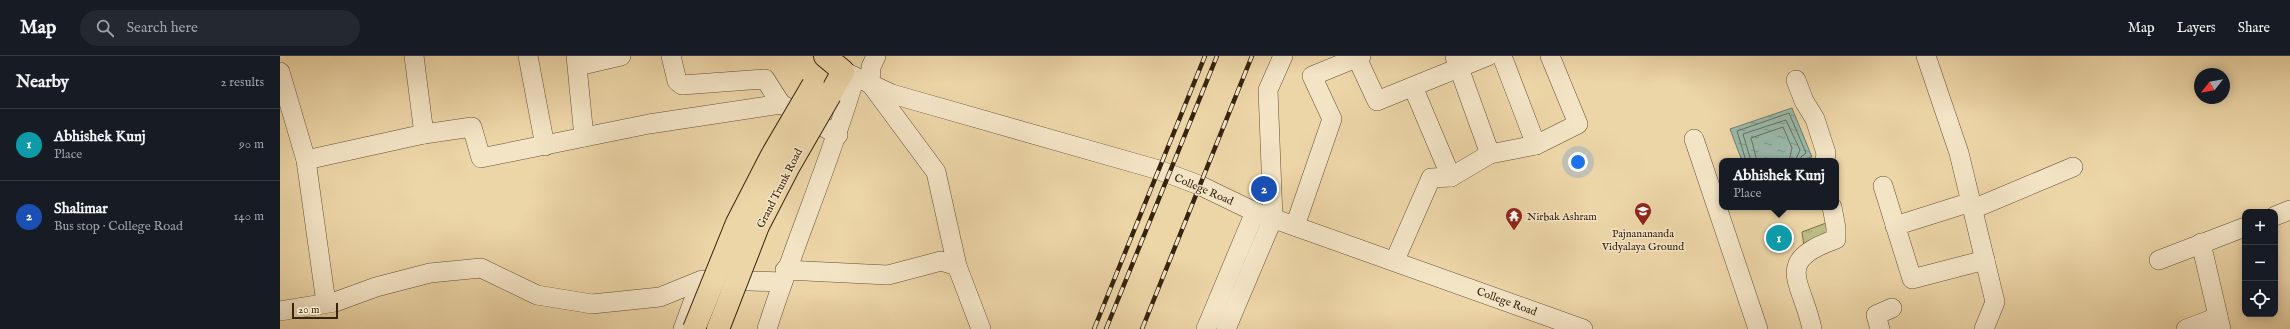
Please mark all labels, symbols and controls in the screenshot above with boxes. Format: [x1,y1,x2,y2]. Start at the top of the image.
search box [80,10,360,46]
text: Map [20,16,56,40]
icon: search [94,17,116,39]
text: Search here [126,18,198,37]
text: Map [2128,19,2155,37]
text: Layers [2177,19,2216,37]
text: Share [2238,19,2270,37]
north arrow [2194,68,2230,104]
text: Nearby [16,72,69,93]
text: 2 results [220,74,264,91]
text: Abhishek Kunj [54,127,146,146]
text: 1 [27,136,31,153]
text: 90 m [239,136,264,153]
text: Place [54,146,82,163]
street label: Grand Trunk Road [754,146,806,231]
your location [1568,152,1588,172]
popup [1719,158,1839,210]
text: Abhishek Kunj [1733,166,1825,185]
street label: College Road [1172,171,1235,209]
pin: 2 [1251,174,1277,204]
text: Place [1733,185,1761,202]
text: Shalimar [54,199,108,218]
school or university icon: Pajnanananda Vidyalaya Ground [1633,201,1653,226]
temple icon: Nirbak Ashram [1504,206,1524,231]
text: 2 [26,208,32,225]
text: 140 m [234,208,264,225]
map controls [2242,209,2278,317]
button: + [2242,209,2278,245]
place label: Nirbak Ashram [1527,210,1597,224]
text: Bus stop · College Road [54,218,183,235]
pin: 1 [1766,223,1792,253]
place label: Pajnanananda Vidyalaya Ground [1601,227,1684,254]
button: − [2242,245,2278,281]
button: locate [2242,281,2278,317]
street label: College Road [1475,285,1539,319]
scale bar [292,301,338,320]
text: 20 m [298,303,319,317]

